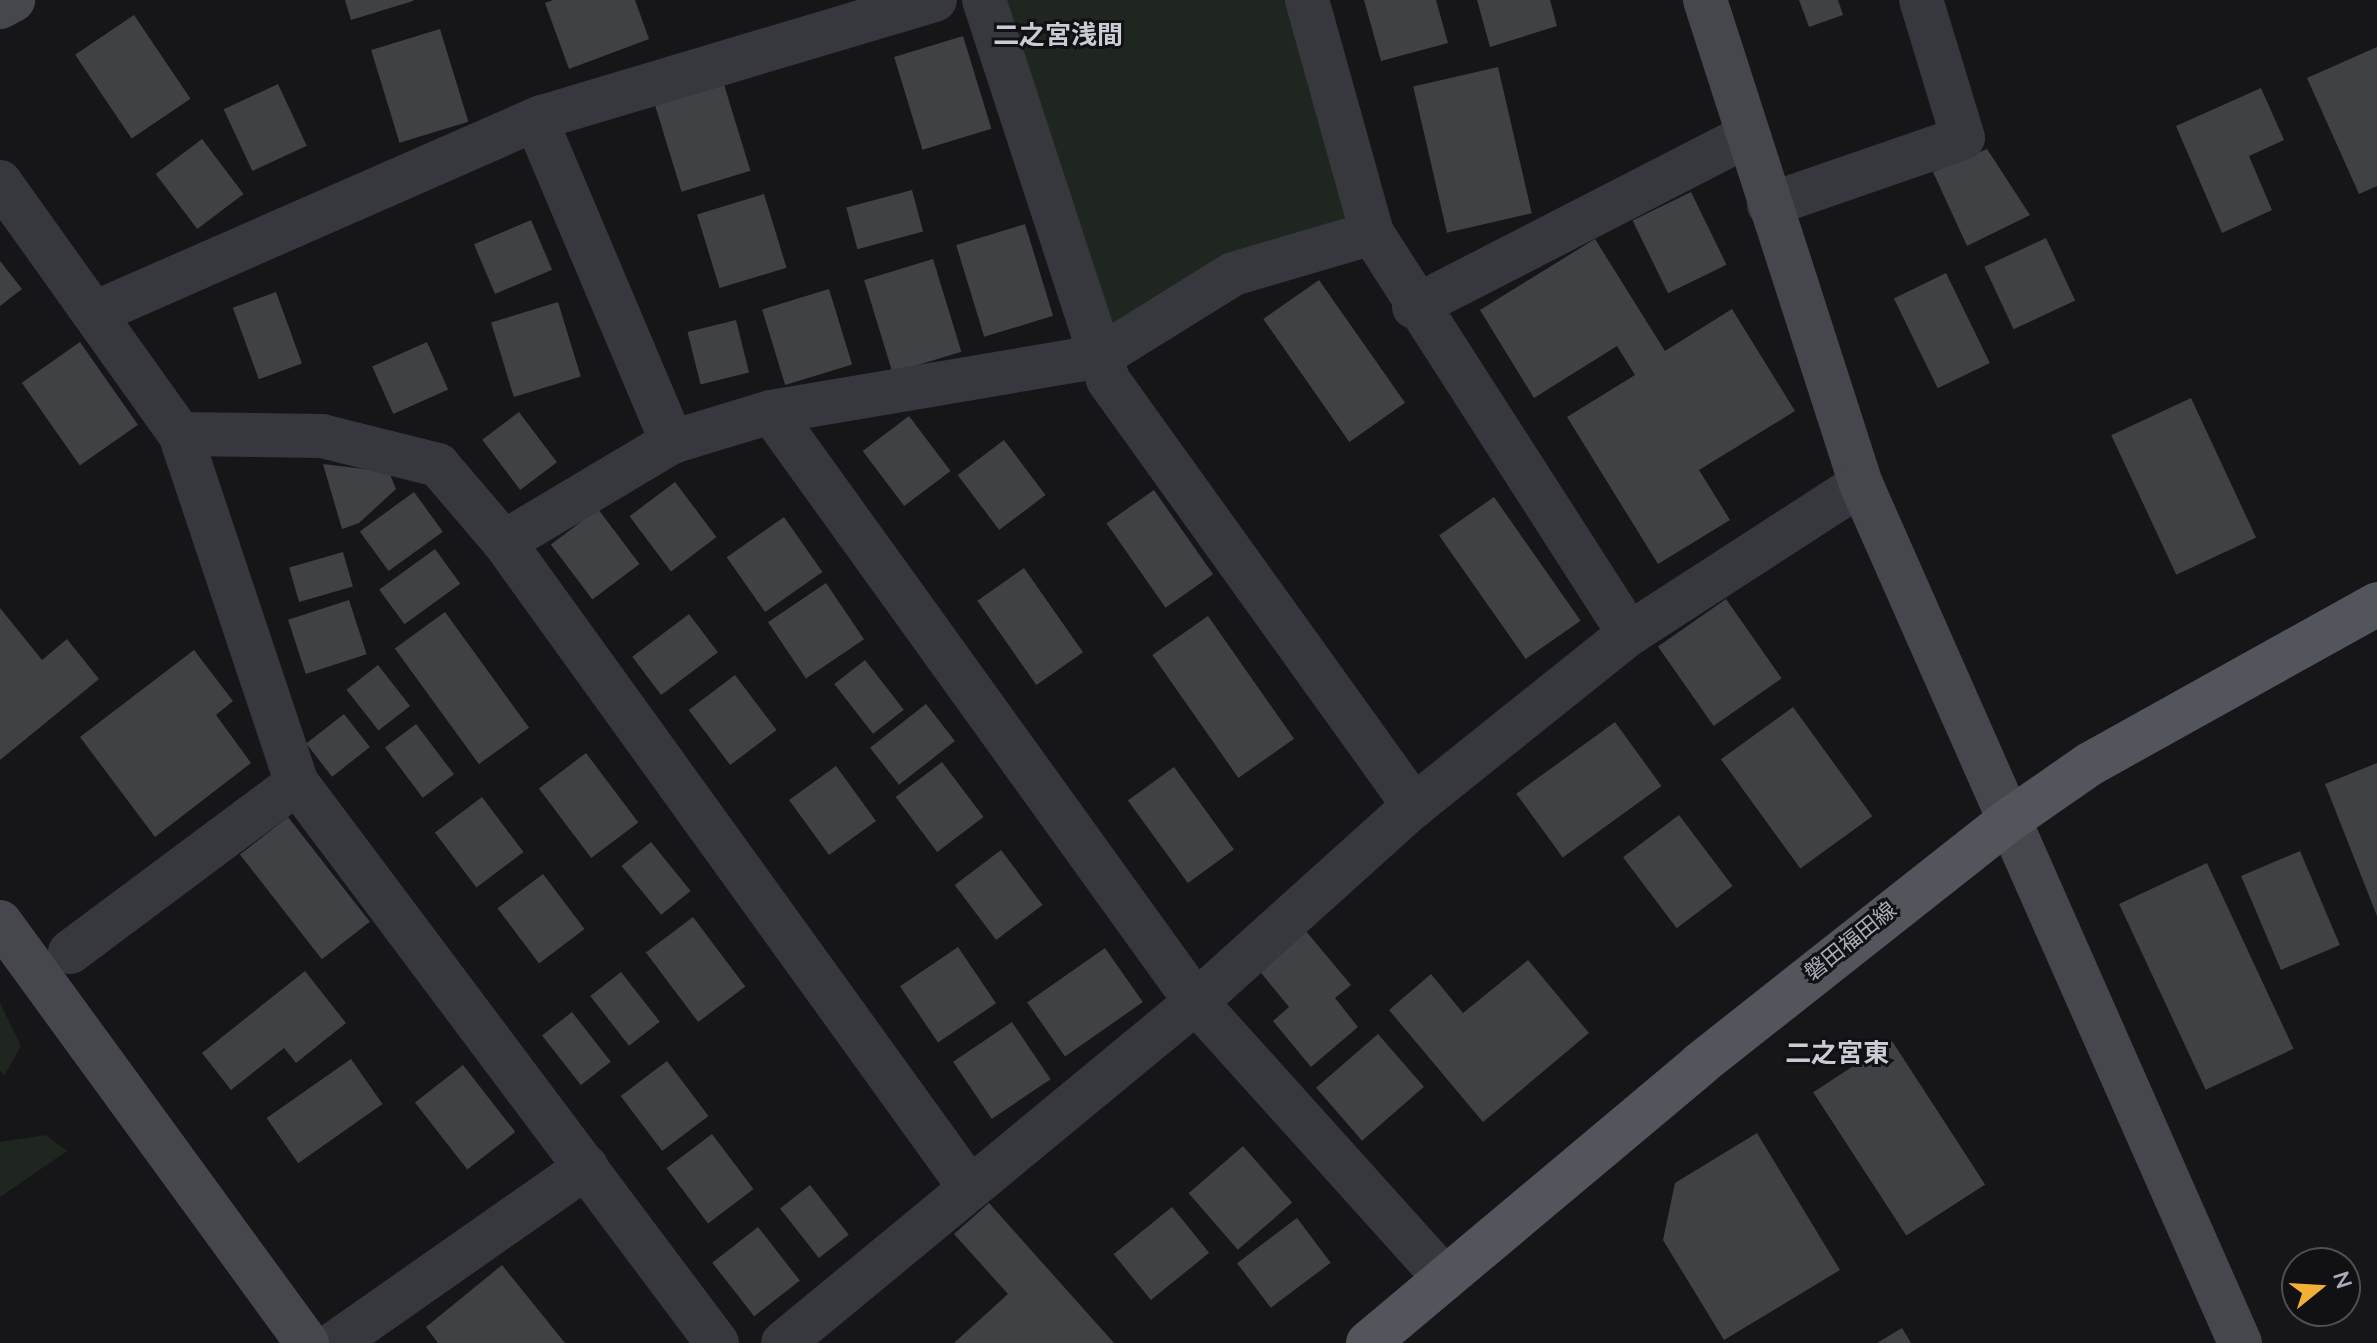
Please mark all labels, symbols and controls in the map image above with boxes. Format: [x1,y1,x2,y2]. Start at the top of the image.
district label: 二之宮浅間 [993,20,1123,52]
street label: 磐田福田線 [1800,897,1902,987]
district label: 二之宮東 [1785,1038,1889,1070]
north arrow [2281,1247,2361,1327]
text: N [2325,1268,2359,1293]

